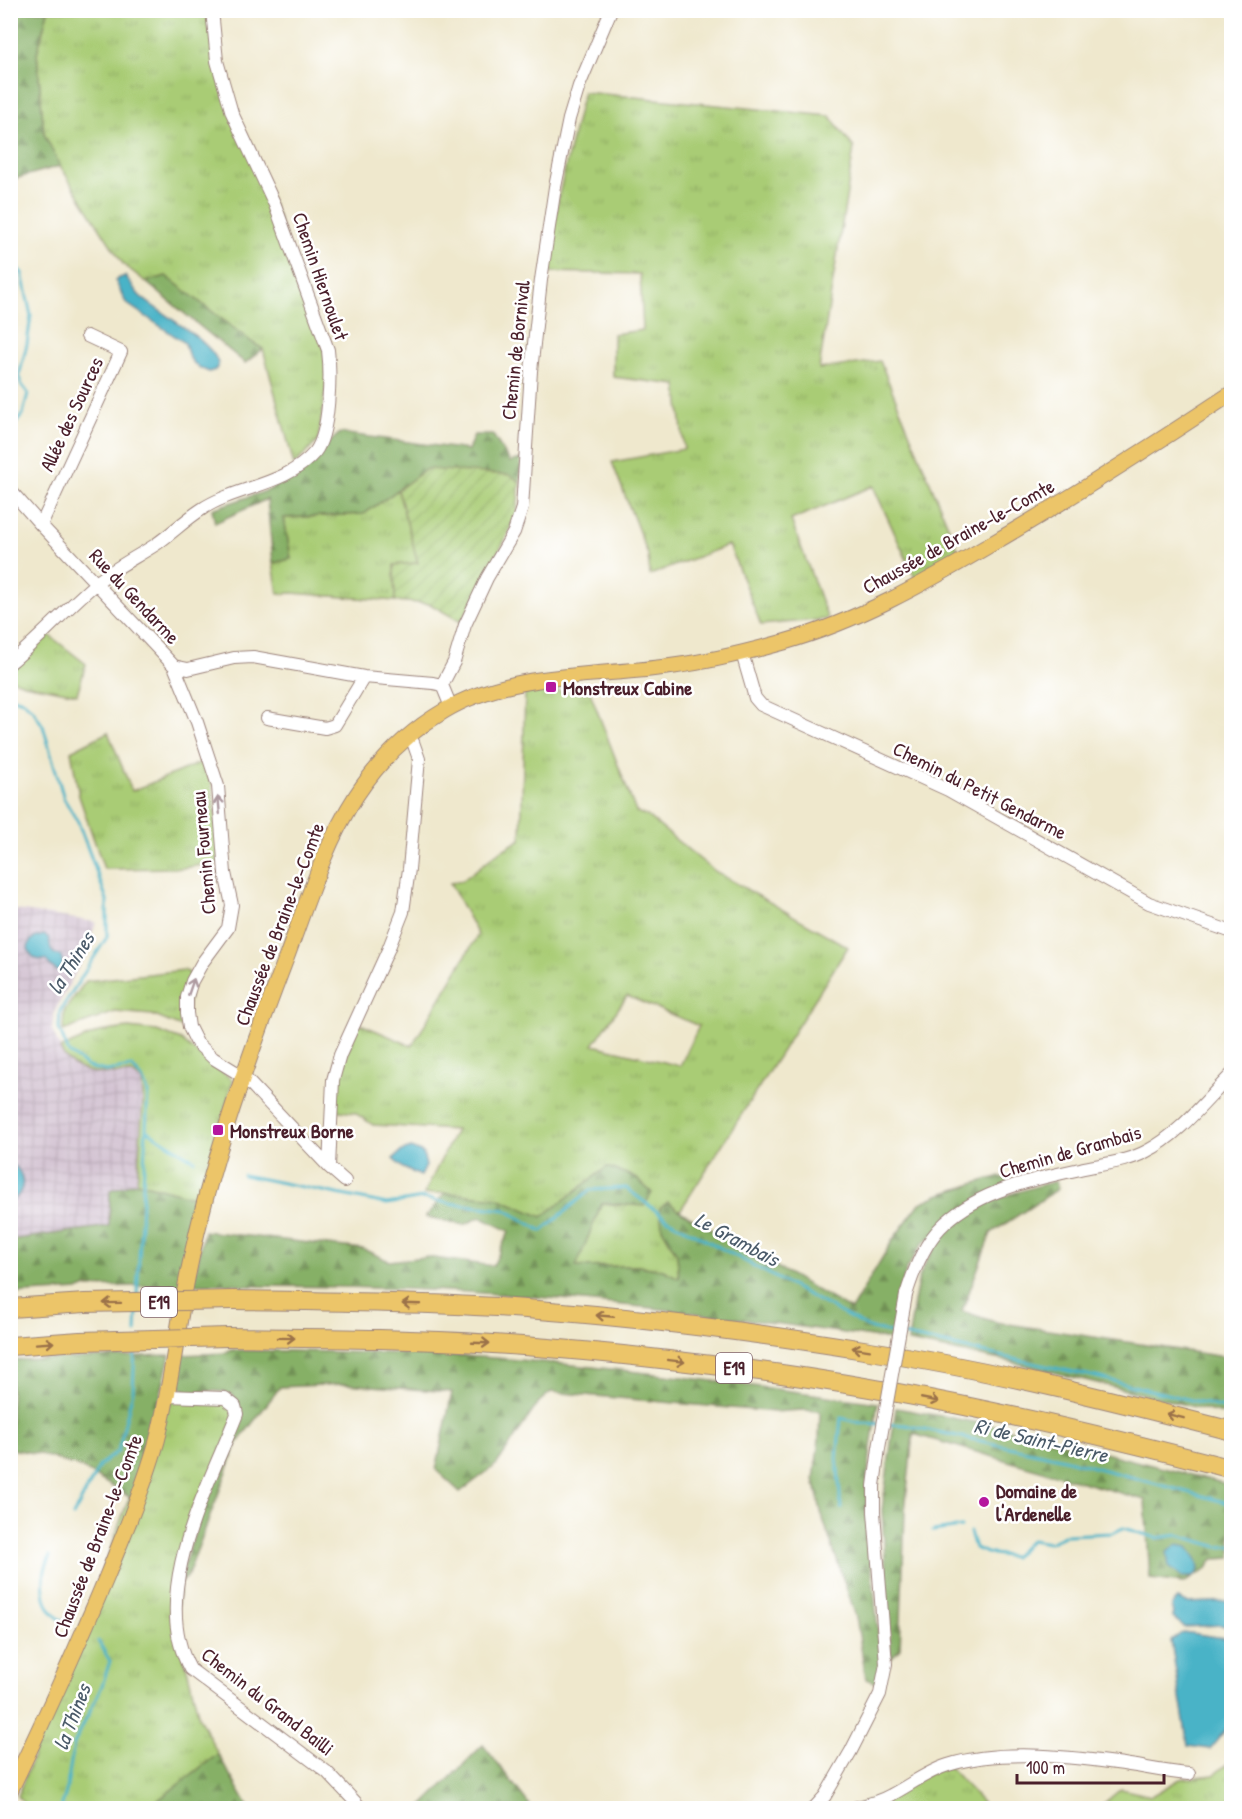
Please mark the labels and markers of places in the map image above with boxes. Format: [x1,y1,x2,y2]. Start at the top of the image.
place label: Monstreux Cabine [563,674,692,701]
marker: Monstreux Cabine [544,680,558,694]
place label: Monstreux Borne [230,1117,354,1144]
marker: Monstreux Borne [211,1123,225,1137]
place label: Domaine de l'Ardenelle [996,1477,1077,1527]
marker: Domaine de l'Ardenelle [977,1495,991,1509]

